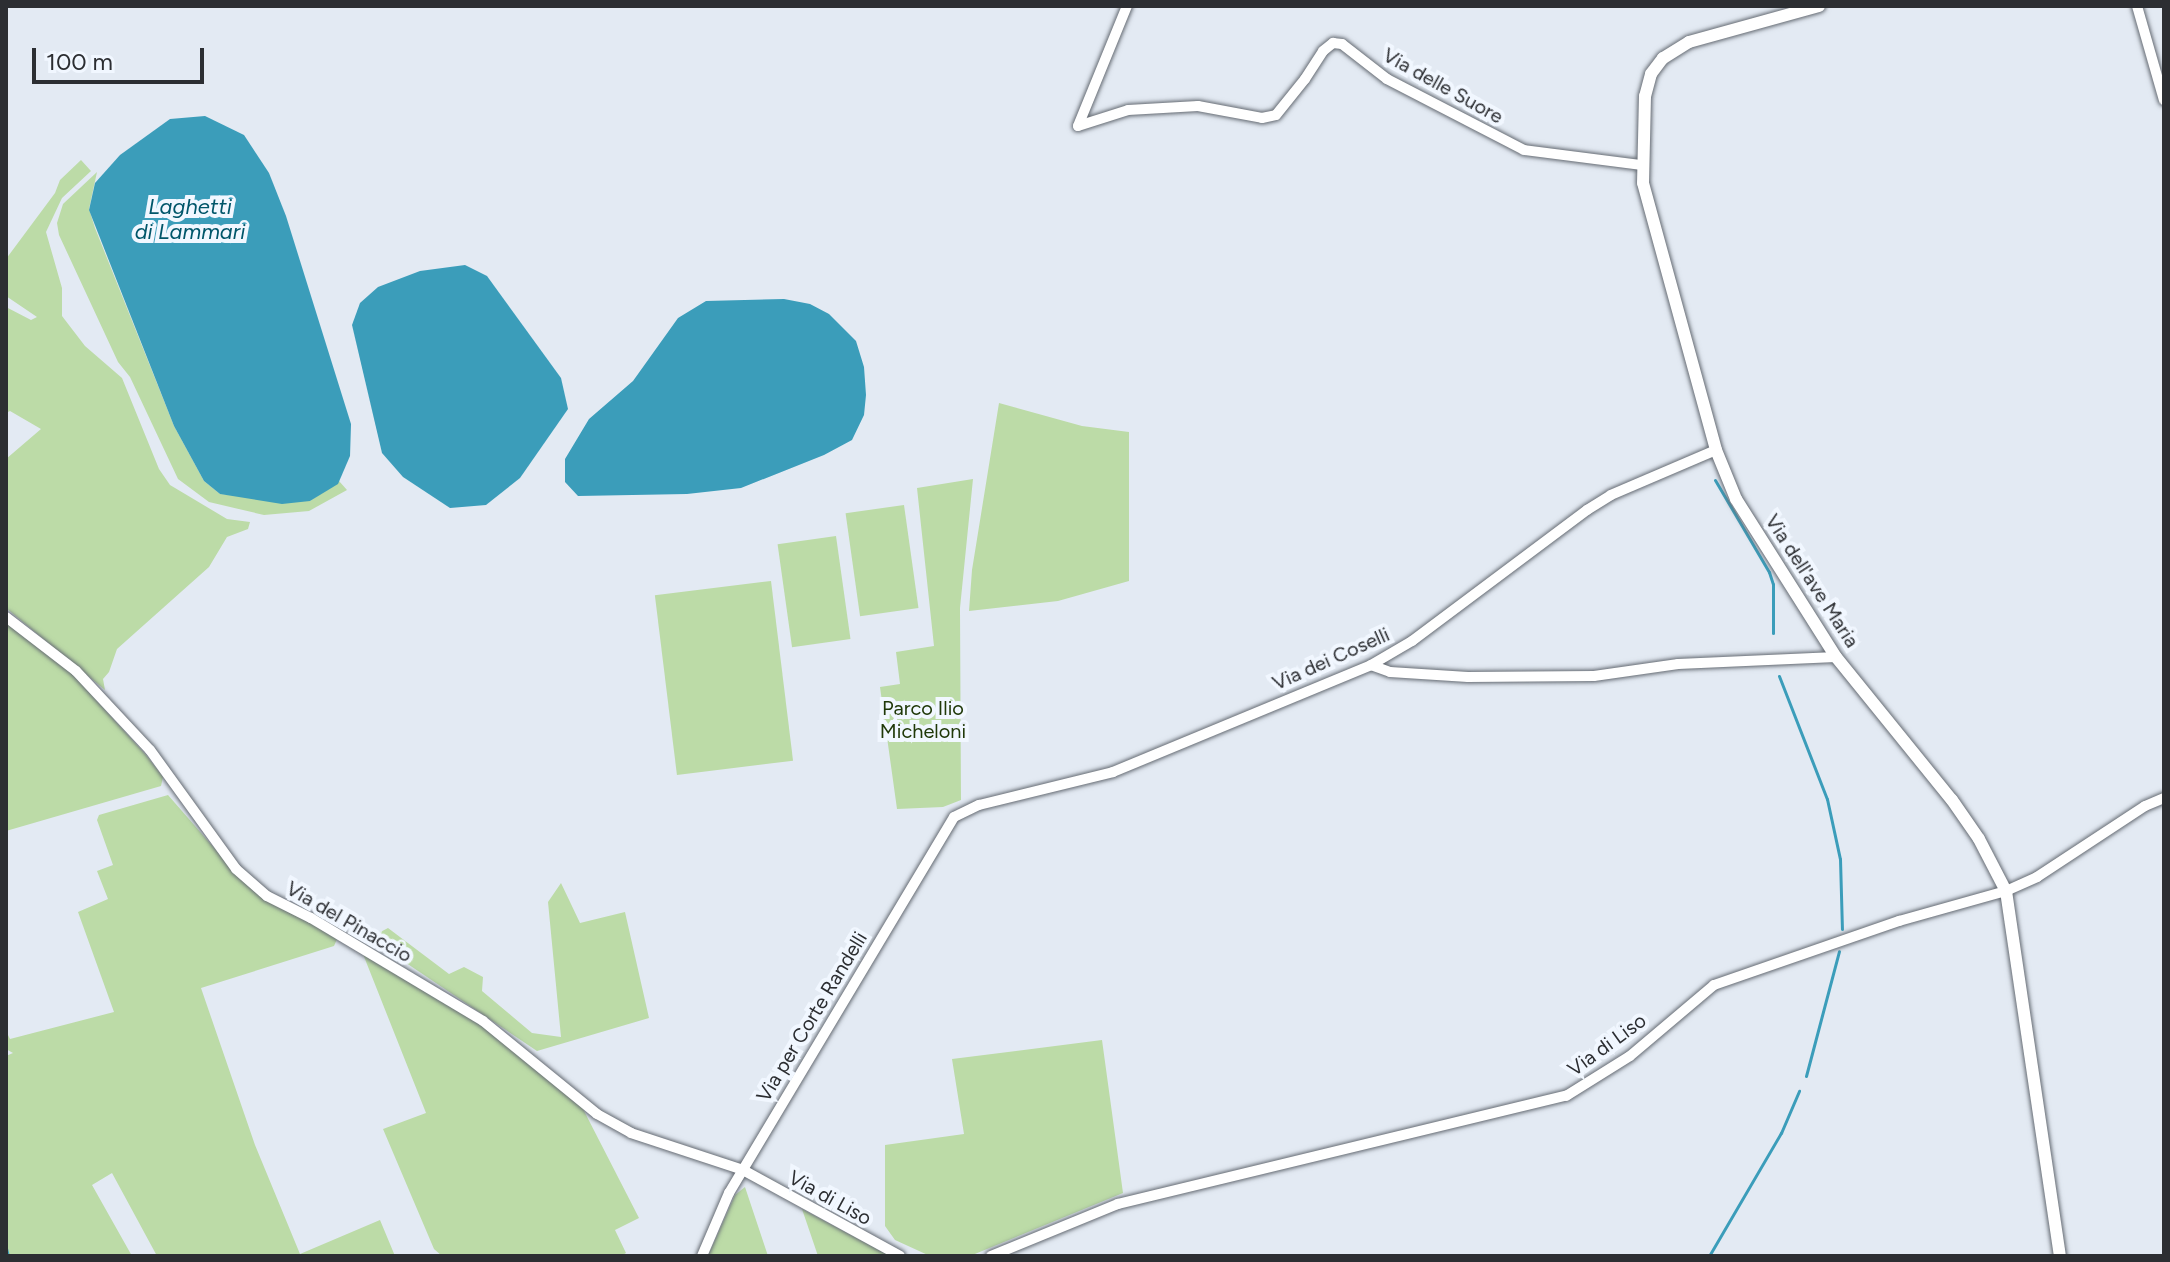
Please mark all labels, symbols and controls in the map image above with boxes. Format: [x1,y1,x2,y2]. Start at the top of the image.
scale bar [36,32,208,82]
street label: Via delle Suore [1379,43,1507,129]
text: 100 m [46,47,113,76]
water label: Laghetti di Lammari [135,193,245,244]
street label: Via dell'ave Maria [1760,510,1864,652]
street label: Via dei Coselli [1269,623,1393,695]
park label: Parco Ilio Micheloni [880,697,966,744]
street label: Via del Pinaccio [282,876,416,968]
street label: Via per Corte Randelli [752,928,872,1106]
street label: Via di Liso [1563,1009,1651,1081]
street label: Via di Liso [784,1165,876,1231]

